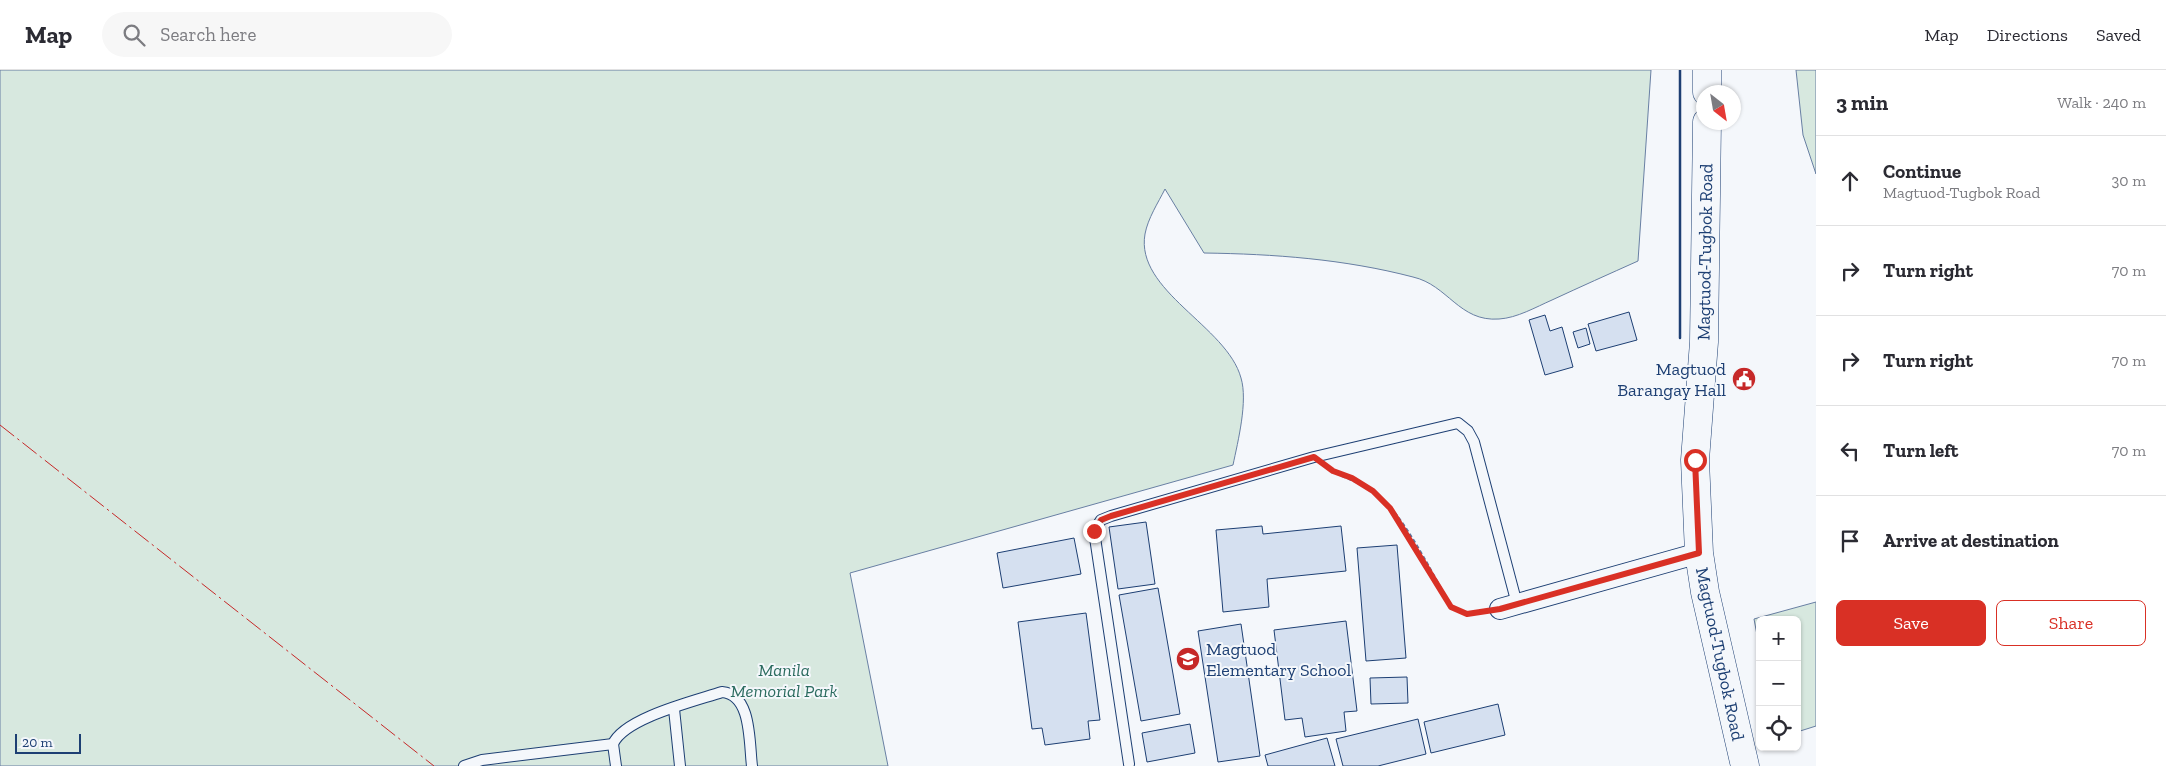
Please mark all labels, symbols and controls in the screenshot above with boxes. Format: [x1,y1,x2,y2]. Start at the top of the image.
search box [102,12,452,57]
text: Map [25,20,72,49]
icon: search [120,21,148,49]
text: Search here [160,23,257,46]
text: Map [1924,24,1959,46]
text: Directions [1987,24,2068,46]
text: Saved [2096,24,2141,46]
north arrow [1696,85,1741,130]
text: 3 min [1836,90,1888,115]
text: Walk · 240 m [2057,93,2146,112]
text: Continue [1883,160,1961,183]
street label: Magtuod-Tugbok Road [1692,163,1718,341]
icon: ahead [1836,167,1864,195]
text: 30 m [2112,171,2146,190]
text: Magtuod-Tugbok Road [1883,183,2040,202]
icon: right [1836,257,1864,285]
text: Turn right [1883,259,1973,282]
text: 70 m [2112,261,2146,280]
icon: right [1836,347,1864,375]
text: Turn right [1883,349,1973,372]
text: 70 m [2112,351,2146,370]
place label: Magtuod Barangay Hall [1617,358,1726,401]
public building icon: Magtuod Barangay Hall [1731,366,1757,392]
icon: left [1836,437,1864,465]
text: Turn left [1883,439,1958,462]
text: 70 m [2112,441,2146,460]
route start [1684,449,1707,472]
route end [1083,520,1106,543]
icon: arrive [1836,527,1864,555]
text: Arrive at destination [1883,529,2059,552]
street label: Magtuod-Tugbok Road [1691,565,1749,743]
button: Save [1836,600,1986,646]
button: Share [1996,600,2146,646]
map controls [1756,616,1801,751]
button: + [1756,616,1801,661]
place label: Magtuod Elementary School [1206,638,1351,681]
school or university icon: Magtuod Elementary School [1175,646,1201,672]
park label: Manila Memorial Park [731,659,837,702]
button: − [1756,661,1801,706]
button: locate [1756,706,1801,751]
scale bar [15,731,81,754]
text: 20 m [22,734,53,751]

